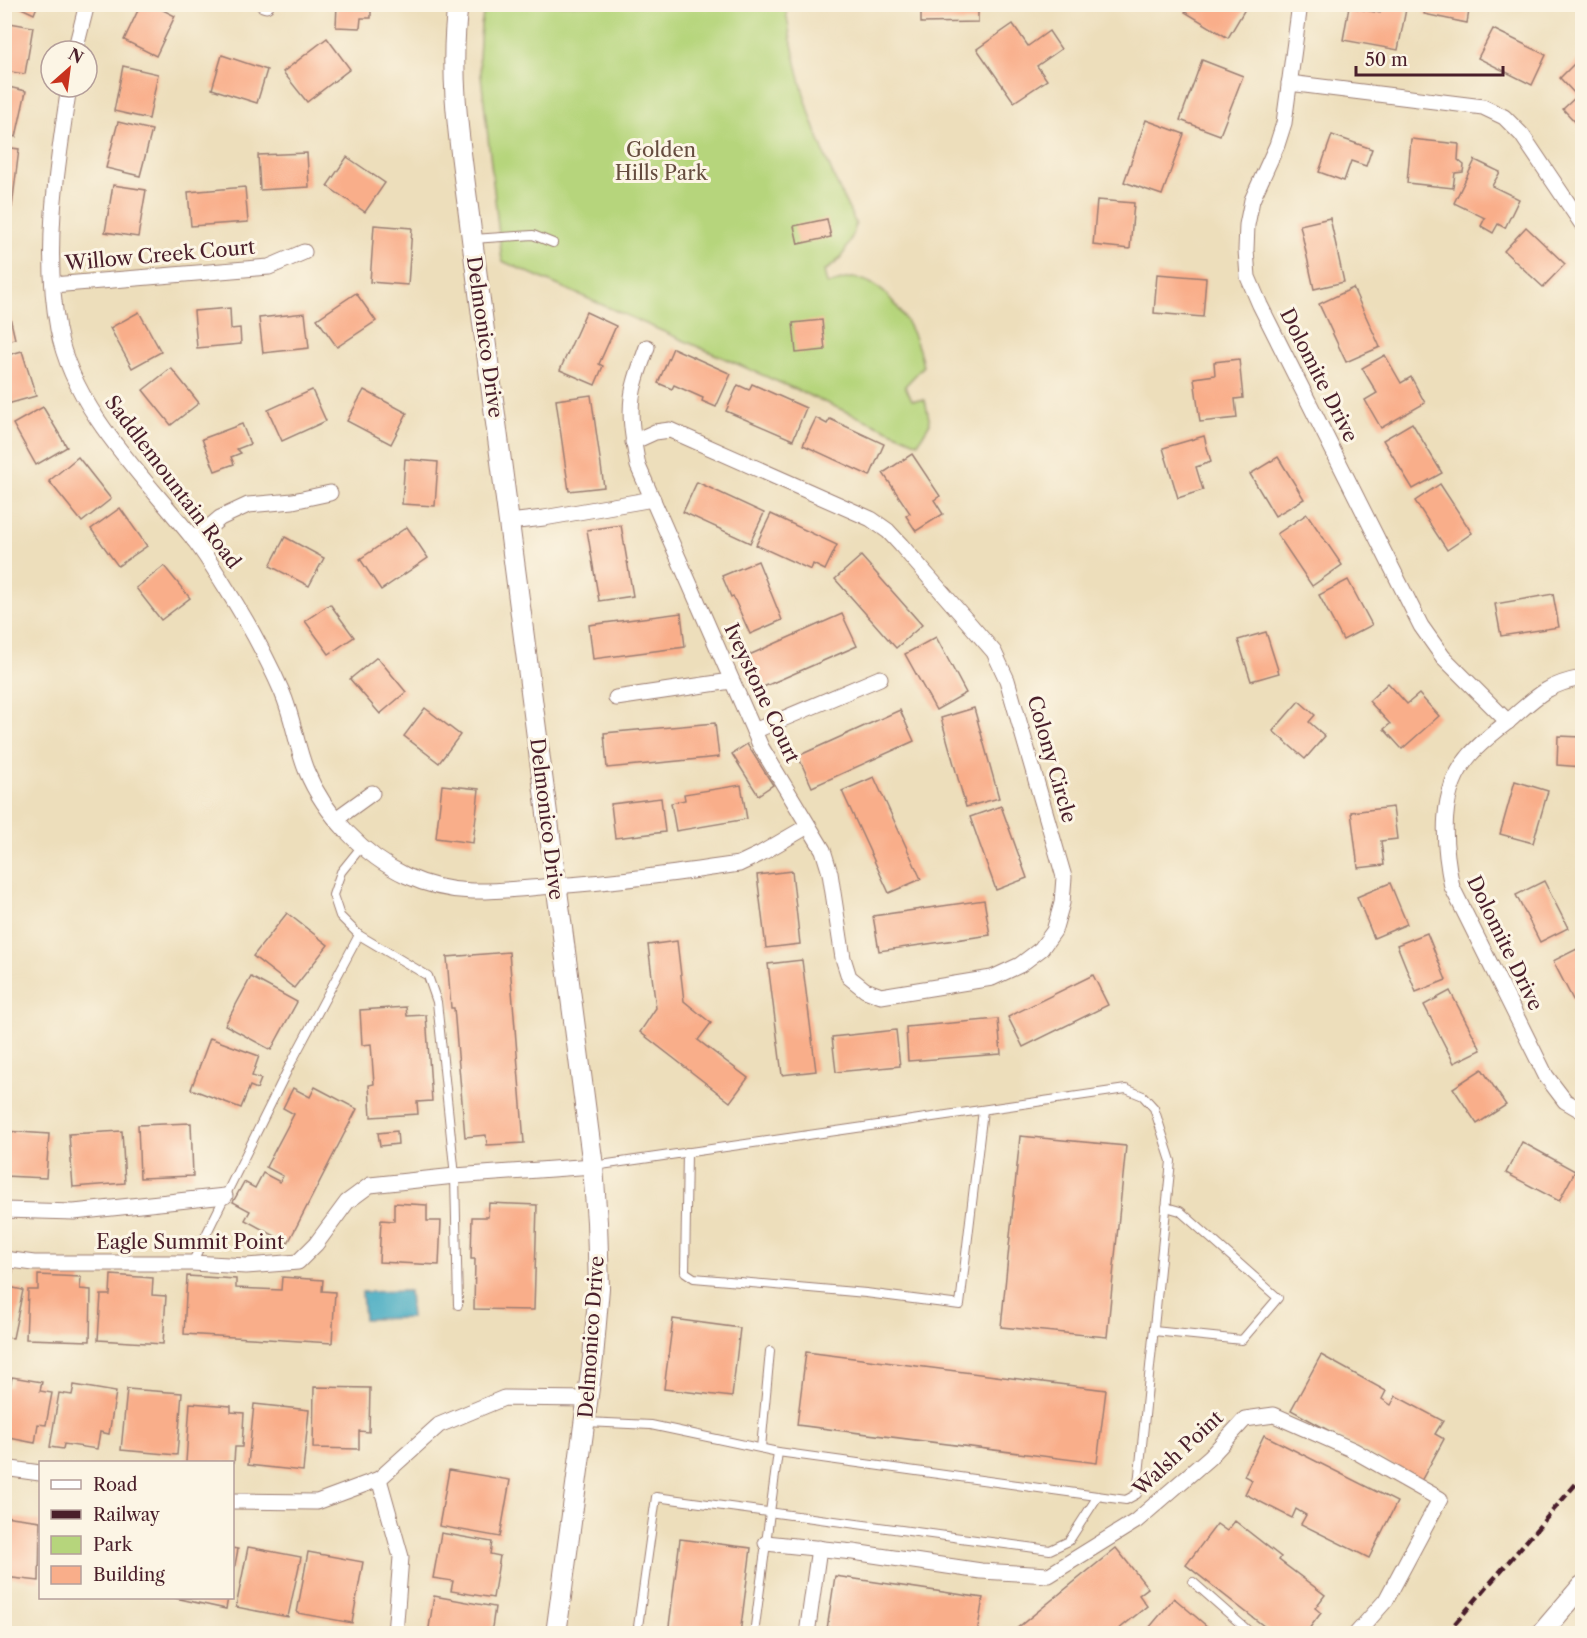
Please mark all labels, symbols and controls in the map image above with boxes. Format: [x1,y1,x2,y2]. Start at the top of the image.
north arrow [39,39,99,99]
scale bar [1356,39,1503,77]
text: N [65,44,87,68]
text: 50 m [1365,49,1408,71]
park label: Golden Hills Park [615,138,709,185]
street label: Willow Creek Court [63,235,256,275]
street label: Delmonico Drive [462,255,508,419]
street label: Dolomite Drive [1275,304,1363,446]
street label: Saddlemountain Road [100,391,246,573]
street label: Iveystone Court [719,619,805,767]
street label: Colony Circle [1022,693,1082,825]
street label: Delmonico Drive [525,737,569,901]
street label: Dolomite Drive [1462,872,1548,1014]
street label: Eagle Summit Point [96,1230,284,1254]
street label: Delmonico Drive [573,1255,609,1419]
street label: Walsh Point [1127,1405,1228,1501]
legend [39,1461,234,1599]
text: Road [93,1474,138,1496]
text: Railway [93,1504,161,1526]
text: Park [93,1534,134,1556]
text: Building [93,1564,165,1586]

